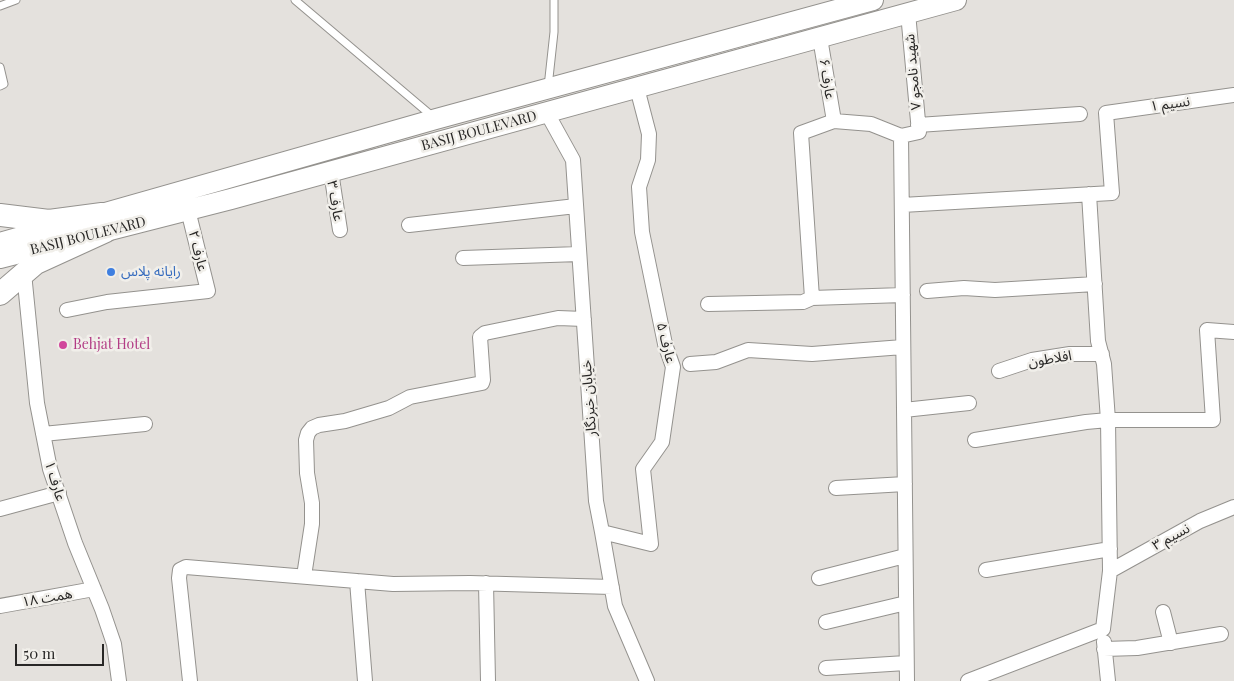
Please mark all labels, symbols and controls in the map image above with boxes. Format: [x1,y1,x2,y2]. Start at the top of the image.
street label: شهید نامجو ۷ [901,33,925,111]
street label: عارف ۶ [815,57,839,101]
street label: نسیم ۱ [1149,93,1191,115]
street label: BASIJ BOULEVARD [419,108,539,154]
street label: عارف ۳ [323,179,347,223]
street label: BASIJ BOULEVARD [28,213,148,259]
street label: عارف ۲ [185,229,211,273]
place label: رایانه پلاس [121,264,181,280]
marker: رایانه پلاس [105,266,117,278]
street label: عارف ۵ [653,321,679,365]
place label: Behjat Hotel [73,337,150,353]
marker: Behjat Hotel [57,339,69,351]
street label: افلاطون [1027,347,1073,371]
street label: خیابان خبرنگار [578,359,600,437]
street label: عارف ۱ [41,459,69,503]
street label: نسیم ۳ [1149,520,1193,554]
street label: همت ۱۸ [20,585,74,611]
scale bar [18,634,106,666]
text: 50 m [23,643,55,663]

